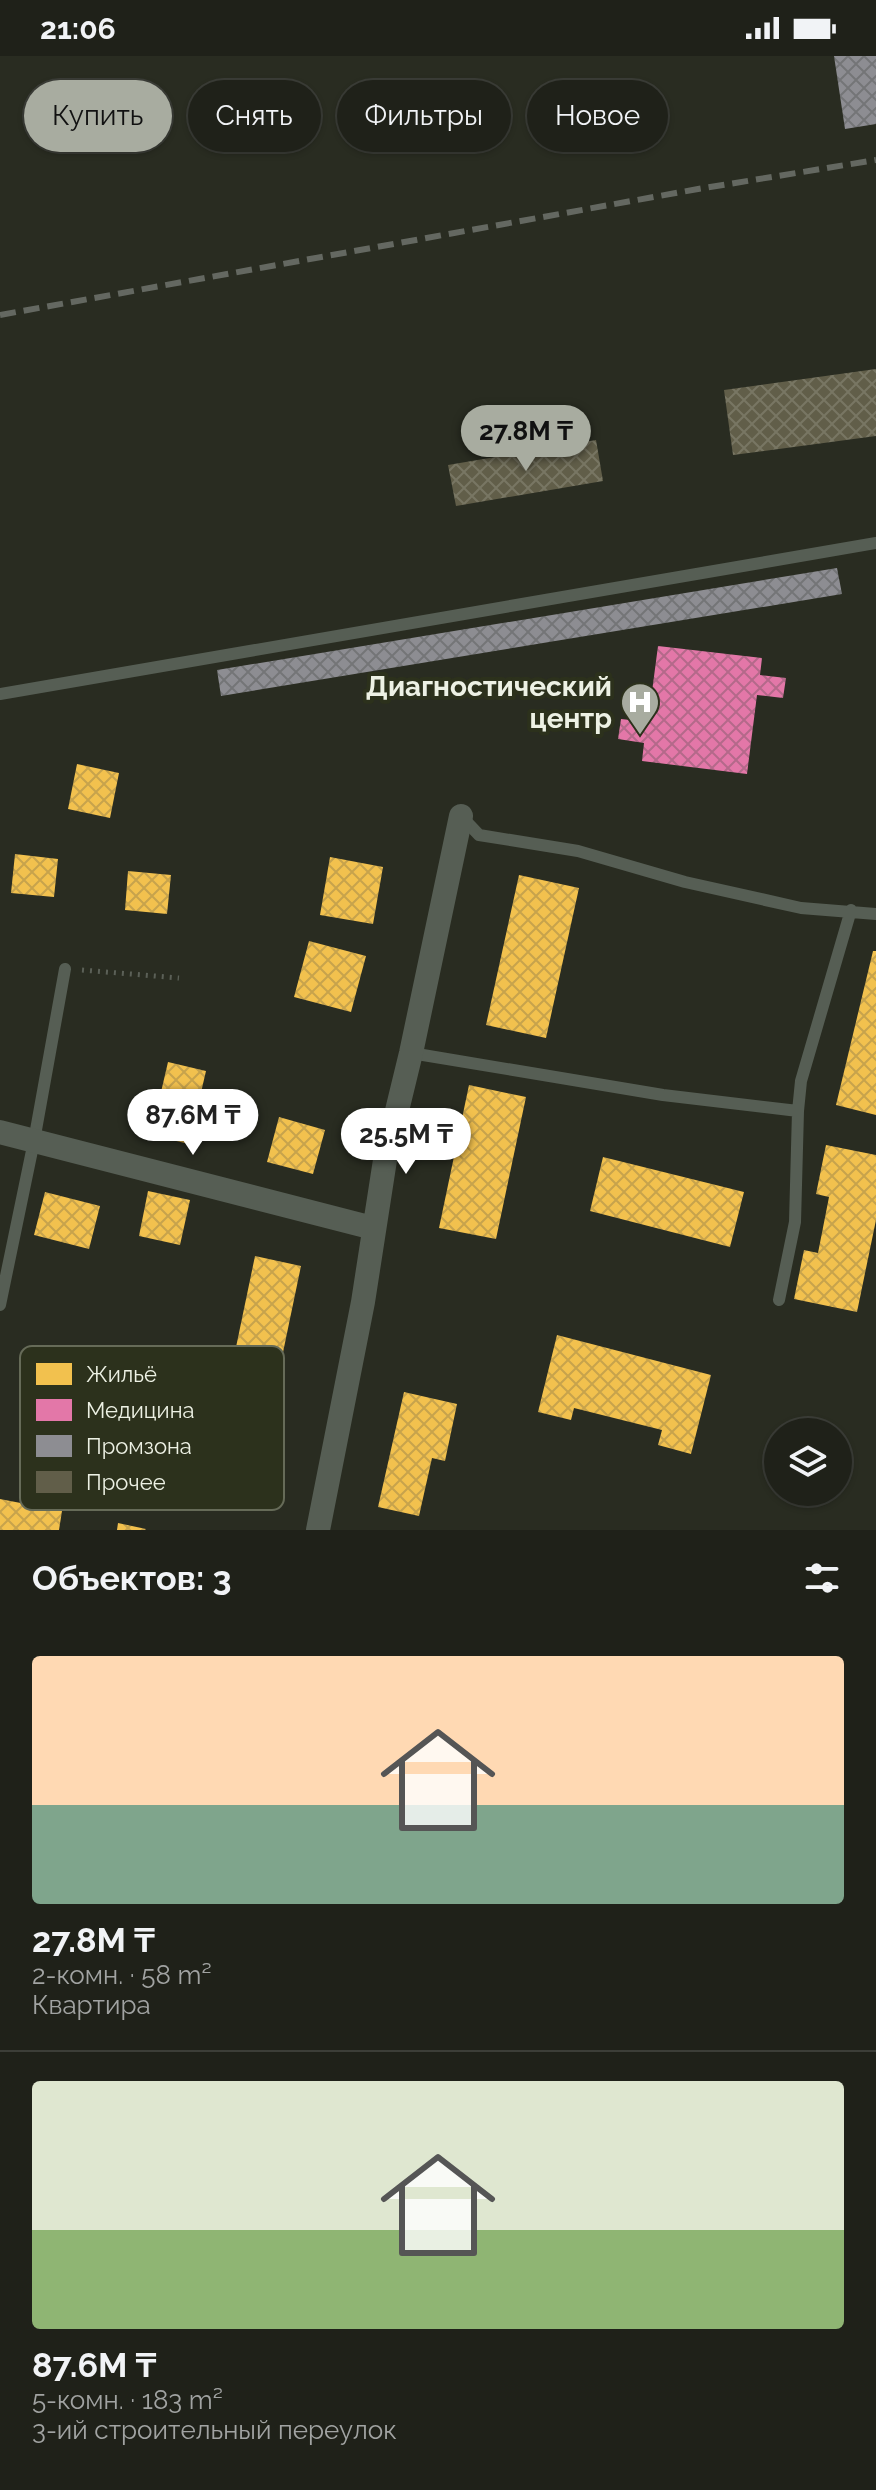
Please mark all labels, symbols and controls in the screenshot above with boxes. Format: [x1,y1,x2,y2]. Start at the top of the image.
text: 21:06 [40,11,116,46]
chip: Купить [24,80,172,152]
chip: Снять [188,80,321,152]
chip: Фильтры [337,80,511,152]
chip: Новое [527,80,668,152]
pin: 27.8M ₸ [452,405,600,473]
text: 27.8M ₸ [479,416,573,446]
place label: Диагностический центр [366,670,612,735]
hospital icon: Диагностический центр [619,681,661,736]
pin: 87.6M ₸ [119,1089,267,1157]
text: 87.6M ₸ [145,1100,241,1130]
pin: 25.5M ₸ [332,1108,480,1176]
text: 25.5M ₸ [359,1119,453,1149]
legend [20,1346,284,1510]
text: Жильё [86,1361,157,1387]
text: Медицина [86,1397,194,1423]
map controls [764,1418,852,1506]
button: layers [764,1418,852,1506]
text: Промзона [86,1433,192,1459]
text: Прочее [86,1469,166,1495]
icon: filters [800,1556,844,1600]
text: Объектов: 3 [32,1558,231,1598]
icon: home [366,1708,510,1852]
text: 27.8M ₸ [32,1920,155,1960]
text: 2-комн. · 58 m² [32,1960,211,1990]
text: Квартира [32,1990,151,2020]
icon: home [366,2133,510,2277]
text: 87.6M ₸ [32,2345,157,2385]
text: 5-комн. · 183 m² [32,2385,223,2415]
text: 3-ий строительный переулок [32,2415,397,2445]

